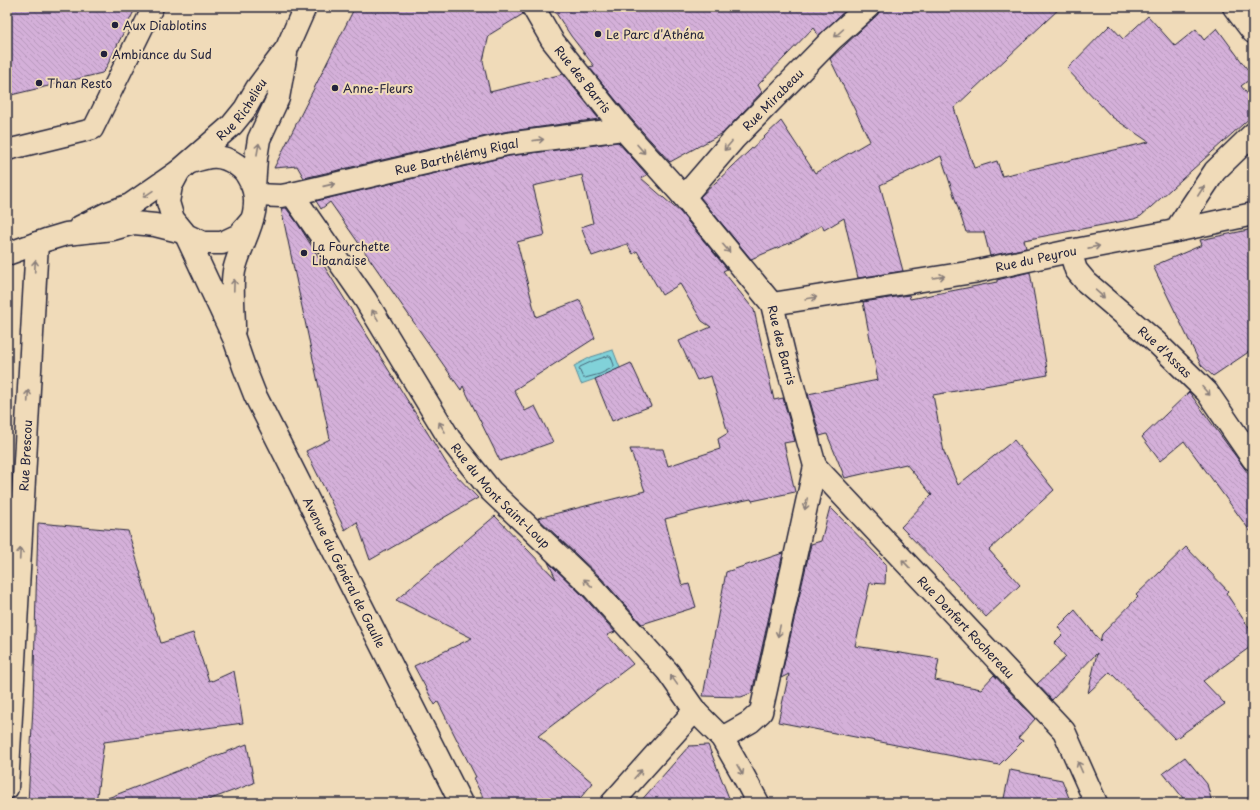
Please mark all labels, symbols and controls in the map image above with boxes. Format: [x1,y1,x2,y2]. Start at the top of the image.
place label: Aux Diablotins [123,16,207,34]
marker: Aux Diablotins [110,20,120,30]
place label: Le Parc d'Athéna [606,25,705,43]
marker: Le Parc d'Athéna [593,29,603,39]
one-way arrow [834,29,844,38]
street label: Rue des Barris [551,41,616,117]
place label: Ambiance du Sud [112,45,212,63]
marker: Ambiance du Sud [99,49,109,59]
street label: Rue Mirabeau [738,64,807,135]
place label: Than Resto [47,74,112,92]
street label: Rue Richelieu [212,74,271,144]
marker: Than Resto [34,78,44,88]
place label: Anne-Fleurs [343,79,414,97]
marker: Anne-Fleurs [330,83,340,93]
street label: Rue Barthélémy Rigal [393,134,520,179]
one-way arrow [532,136,545,144]
one-way arrow [724,141,733,151]
one-way arrow [254,143,262,156]
one-way arrow [636,144,645,155]
one-way arrow [323,181,336,189]
one-way arrow [1197,186,1205,197]
one-way arrow [143,190,154,198]
place label: La Fourchette Libanaise [312,237,390,269]
street label: Rue du Peyrou [994,241,1078,276]
one-way arrow [721,242,730,253]
one-way arrow [1088,243,1101,251]
marker: La Fourchette Libanaise [299,248,309,258]
one-way arrow [32,260,39,273]
one-way arrow [933,273,946,281]
one-way arrow [230,279,237,292]
one-way arrow [1094,289,1105,298]
one-way arrow [804,294,817,302]
street label: Rue des Barris [764,303,801,387]
one-way arrow [370,309,378,321]
street label: Rue d'Assas [1134,322,1196,382]
one-way arrow [1201,386,1210,396]
one-way arrow [25,390,32,403]
street label: Rue Brescou [14,419,36,492]
one-way arrow [438,421,446,433]
street label: Rue du Mont Saint-Loup [447,439,555,552]
street label: Avenue du Général de Gaulle [299,494,390,651]
one-way arrow [802,497,810,510]
one-way arrow [16,548,24,561]
one-way arrow [902,559,911,569]
street label: Rue Denfert Rochereau [914,572,1019,682]
one-way arrow [582,578,593,587]
one-way arrow [774,624,782,637]
one-way arrow [670,674,678,685]
one-way arrow [1076,762,1084,774]
one-way arrow [737,764,745,776]
one-way arrow [633,769,642,779]

